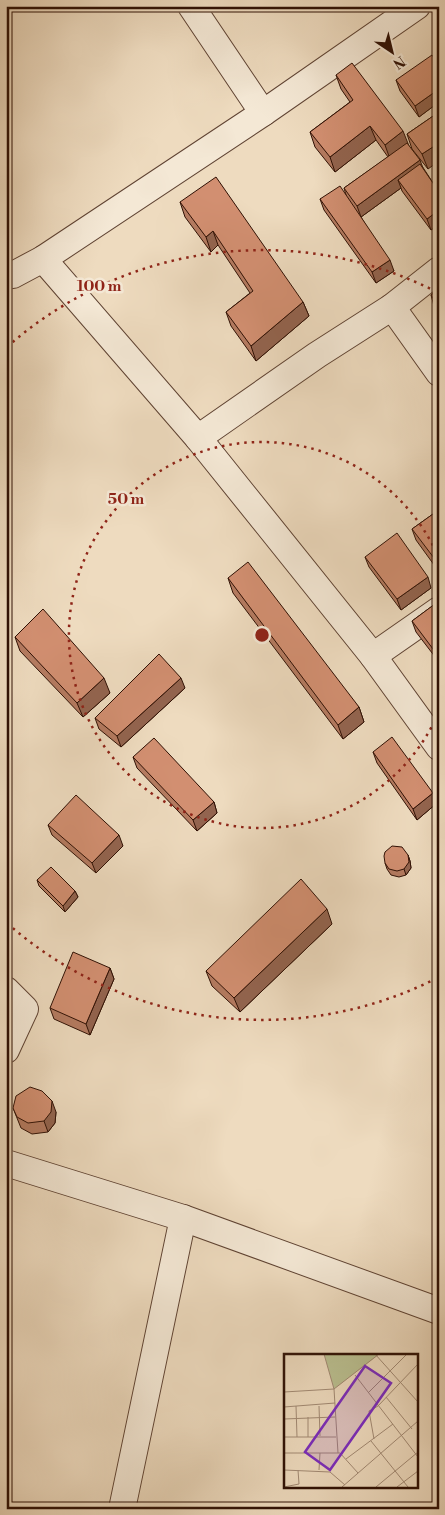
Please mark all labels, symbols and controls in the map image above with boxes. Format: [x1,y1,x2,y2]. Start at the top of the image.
north arrow [368,28,418,78]
text: N [389,51,409,72]
text: 100 m [77,277,122,296]
text: 50 m [108,490,144,509]
centre of rings [253,626,271,644]
inset map [284,1354,418,1488]

